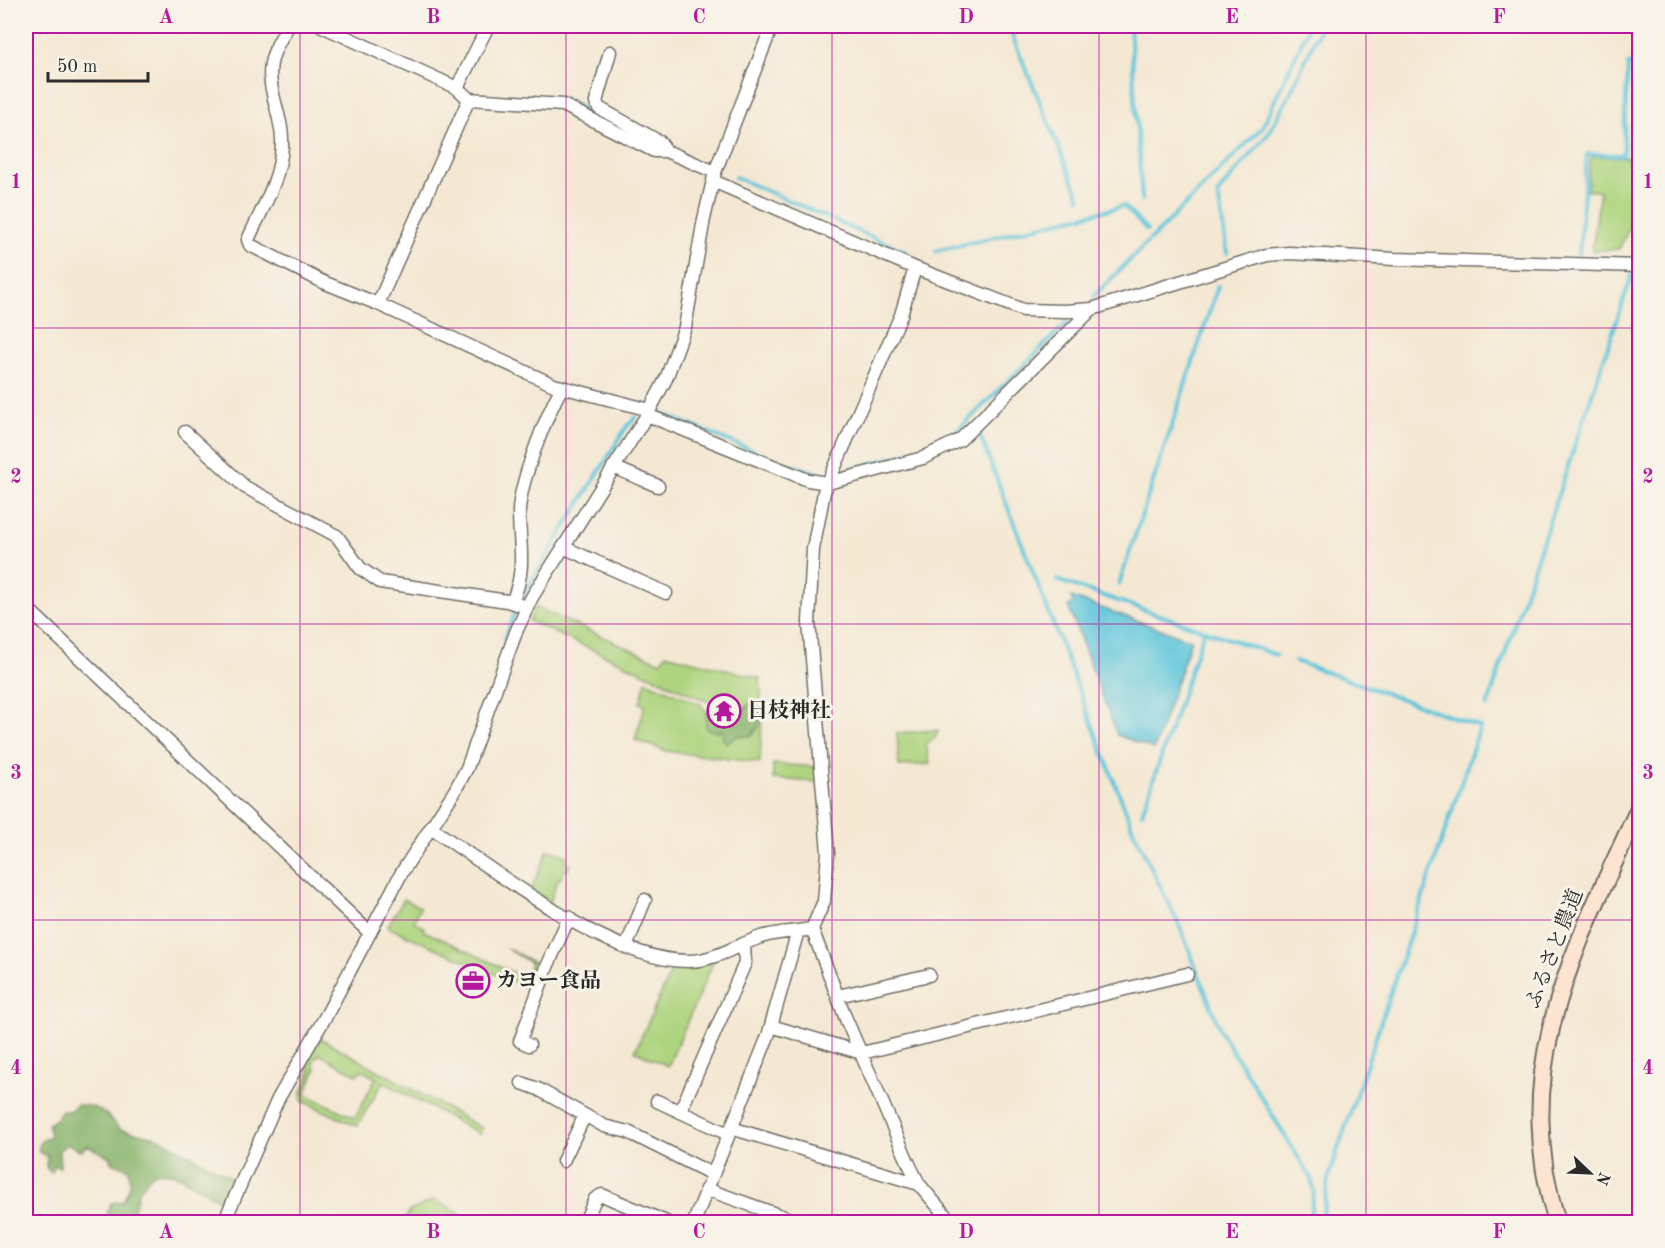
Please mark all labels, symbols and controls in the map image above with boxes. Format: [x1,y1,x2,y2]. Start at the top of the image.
text: A [158,8,174,28]
text: B [426,8,440,28]
text: C [692,8,706,28]
text: D [958,8,974,28]
text: E [1225,8,1239,28]
text: F [1492,8,1506,28]
scale bar [48,45,148,83]
text: 50 m [57,58,97,76]
text: 1 [10,173,22,193]
text: 1 [1642,173,1654,193]
text: 2 [10,468,22,488]
text: 2 [1642,468,1654,488]
temple icon: 日枝神社 [706,693,742,729]
place label: 日枝神社 [747,699,831,722]
text: 3 [10,764,22,784]
text: 3 [1642,764,1654,784]
street label: ふるさと農道 [1521,886,1587,1012]
office icon: カヨー食品 [455,963,491,999]
place label: カヨー食品 [496,969,601,992]
text: 4 [10,1059,22,1079]
text: 4 [1642,1059,1654,1079]
north arrow [1560,1143,1620,1203]
text: N [1592,1169,1612,1188]
text: A [158,1223,174,1243]
text: B [426,1223,440,1243]
text: C [692,1223,706,1243]
text: D [958,1223,974,1243]
text: E [1225,1223,1239,1243]
text: F [1492,1223,1506,1243]

